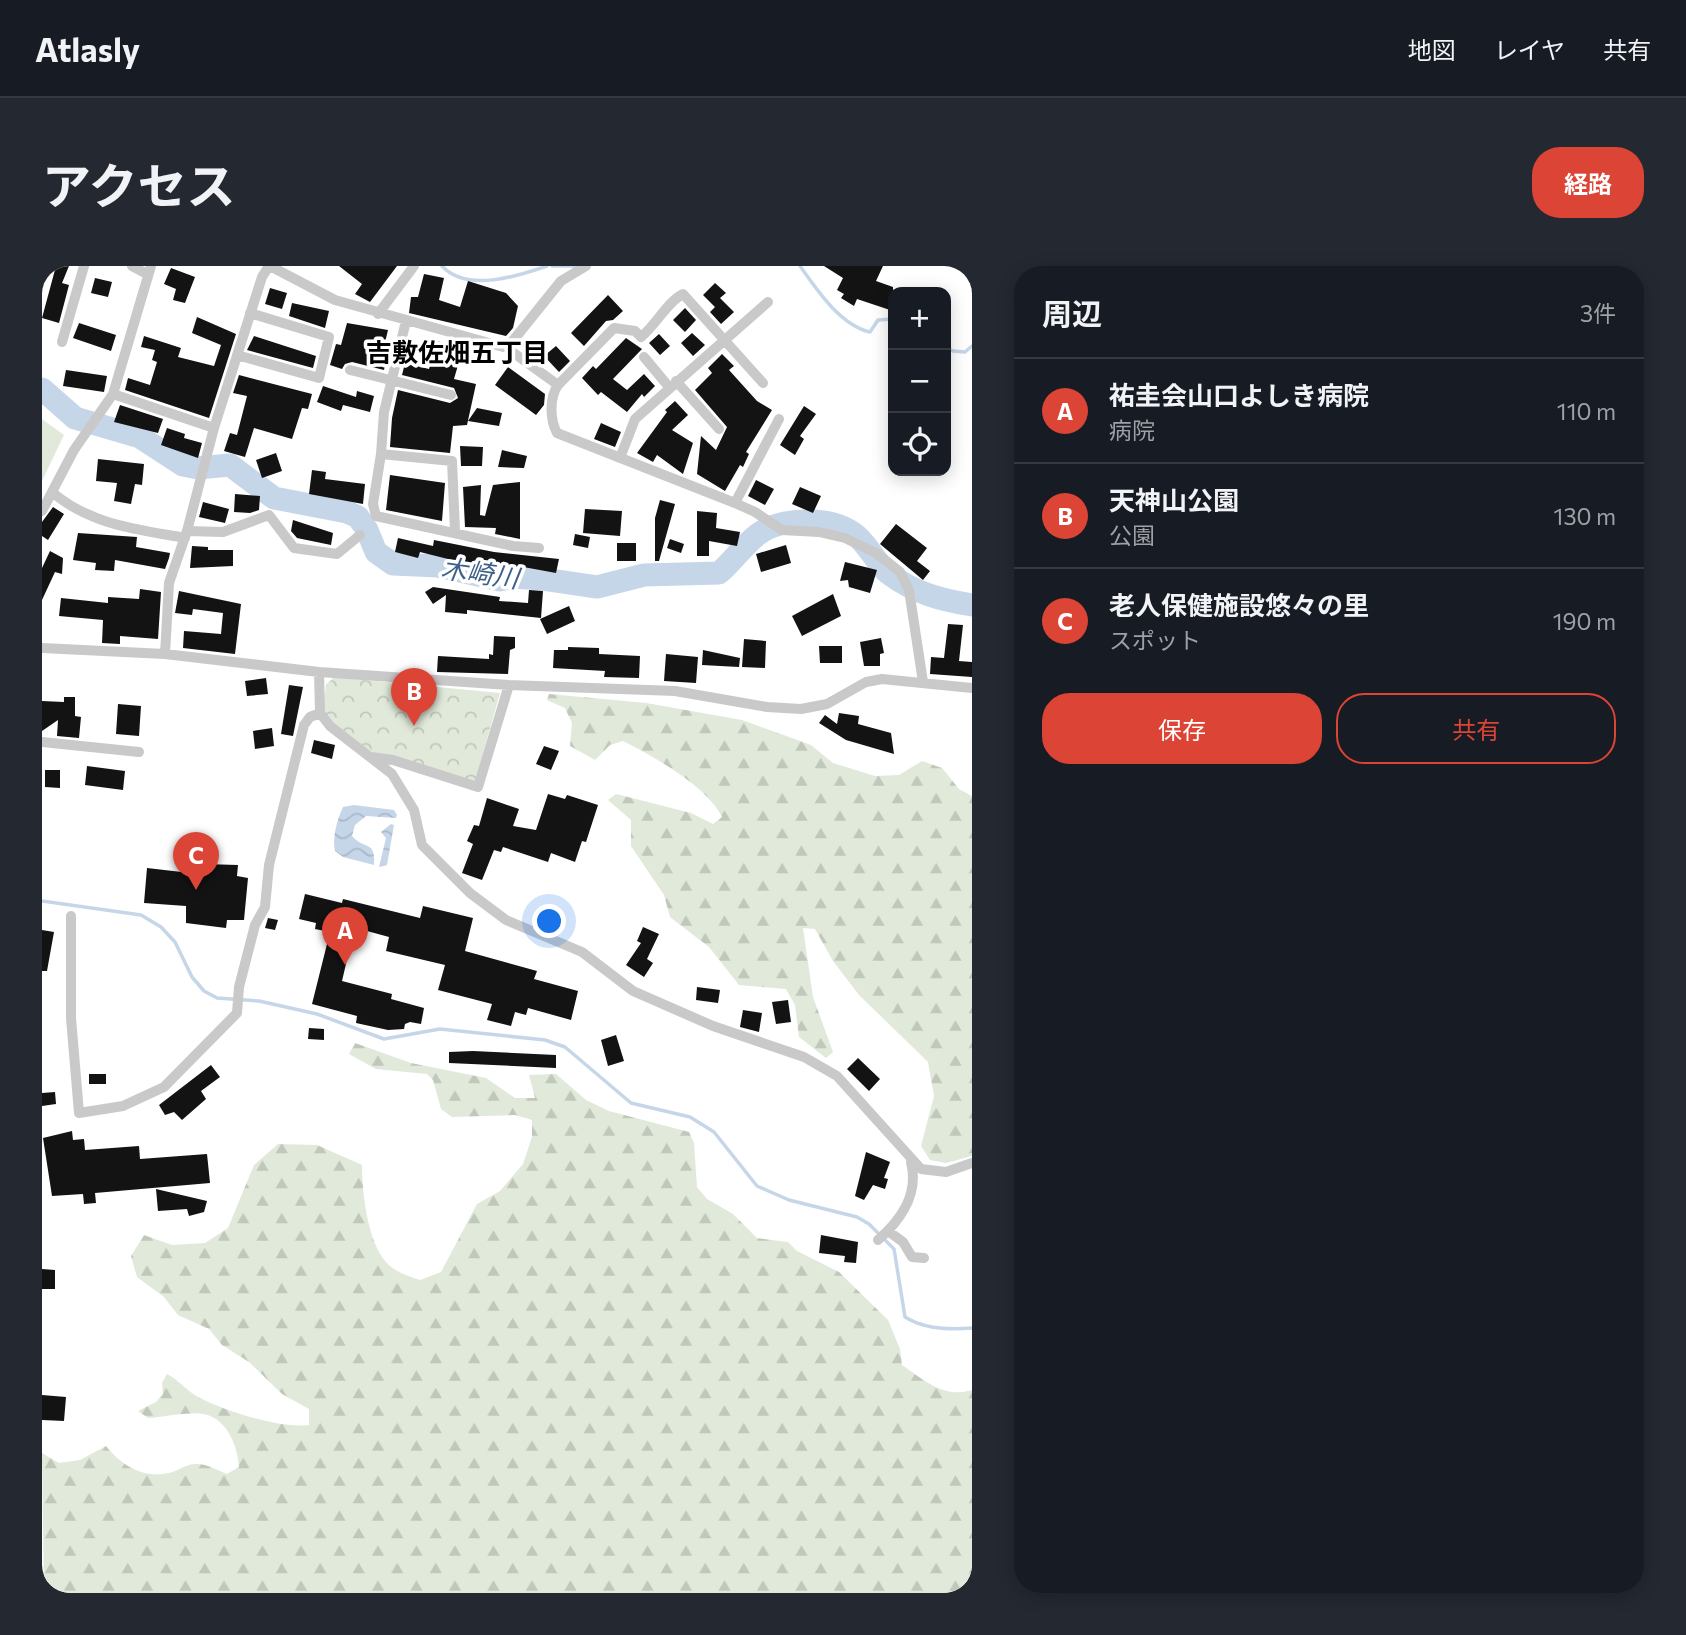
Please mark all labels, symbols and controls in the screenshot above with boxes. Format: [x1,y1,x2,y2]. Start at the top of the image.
text: Atlasly [35,28,140,69]
text: 地図 [1408,35,1456,64]
text: レイヤ [1494,35,1565,64]
text: 共有 [1603,35,1651,64]
button: 経路 [1532,147,1644,218]
text: アクセス [42,154,236,214]
map controls [888,287,951,476]
button: + [888,287,951,350]
text: 周辺 [1042,294,1102,331]
text: 3件 [1580,299,1616,327]
district label: 吉敷佐畑五丁目 [366,336,548,367]
button: − [888,350,951,413]
text: 祐圭会山口よしき病院 [1109,379,1369,410]
text: A [1057,397,1073,425]
text: 110 m [1557,397,1616,425]
button: locate [888,413,951,476]
text: 病院 [1109,416,1155,444]
text: 天神山公園 [1109,484,1239,515]
text: B [1057,502,1073,530]
text: 130 m [1554,502,1616,530]
text: 公園 [1109,521,1155,549]
water label: 木崎川 [439,551,524,593]
text: 老人保健施設悠々の里 [1109,589,1369,620]
text: C [1057,607,1073,635]
text: 190 m [1553,607,1616,635]
text: スポット [1109,626,1201,654]
pin: B [391,668,437,726]
button: 保存 [1042,693,1322,764]
button: 共有 [1336,693,1616,764]
pin: C [173,832,219,890]
your location [532,904,566,938]
pin: A [322,907,368,965]

